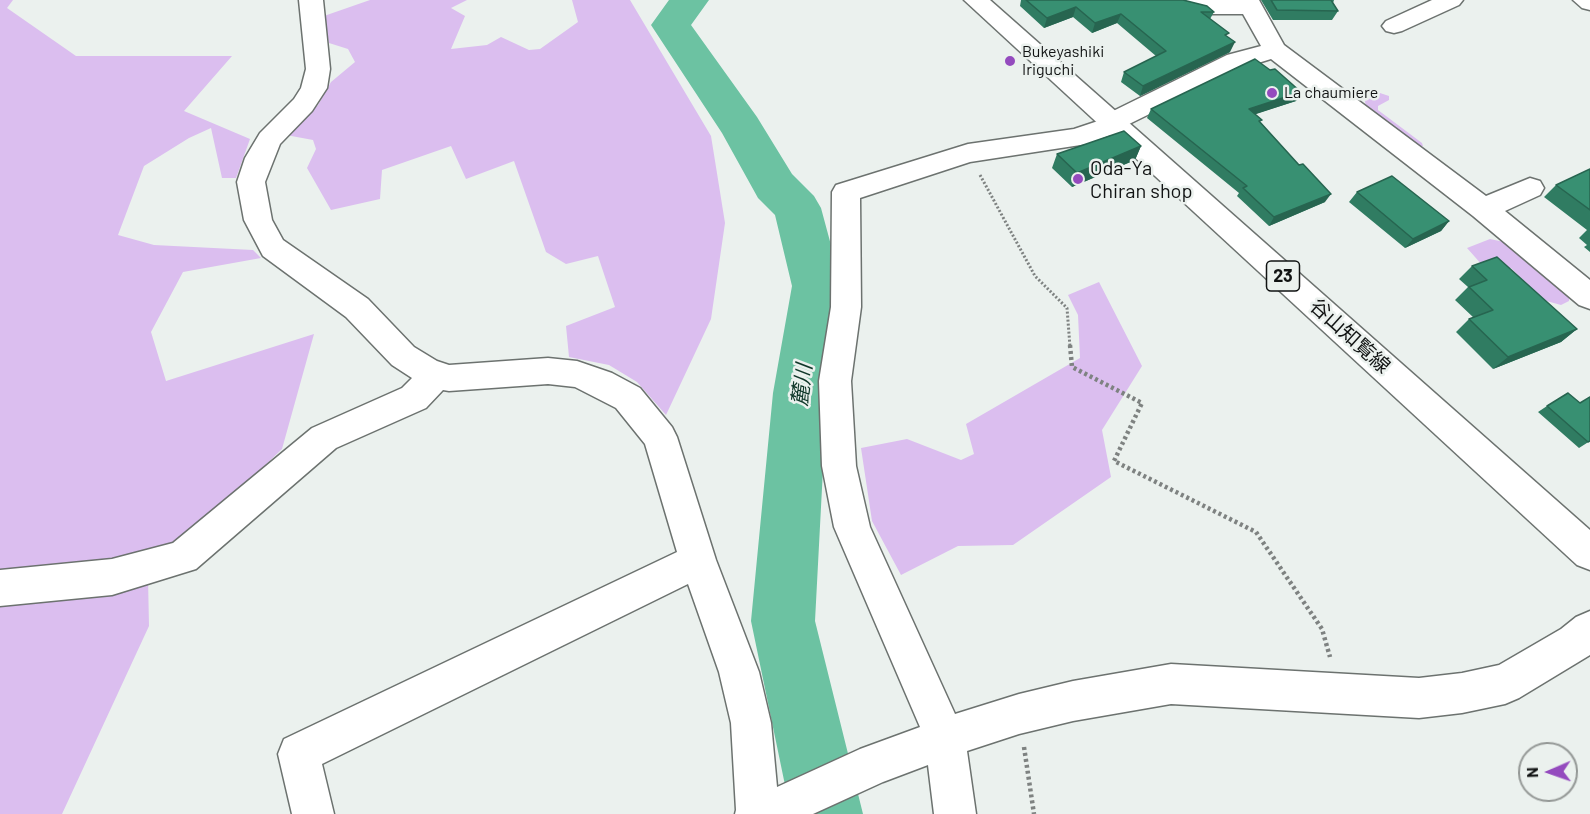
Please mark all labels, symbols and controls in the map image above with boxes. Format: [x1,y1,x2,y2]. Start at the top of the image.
place label: Bukeyashiki Iriguchi [1022,42,1104,80]
marker: Bukeyashiki Iriguchi [1003,54,1017,68]
place label: La chaumiere [1284,83,1378,103]
marker: La chaumiere [1265,86,1279,100]
place label: Oda-Ya Chiran shop [1090,156,1192,203]
marker: Oda-Ya Chiran shop [1071,172,1085,186]
road number: 23 [1266,261,1300,291]
street label: 谷山知覧線 [1305,294,1395,378]
water label: 麓川 [787,363,817,407]
north arrow [1518,742,1578,802]
text: N [1522,767,1541,778]

